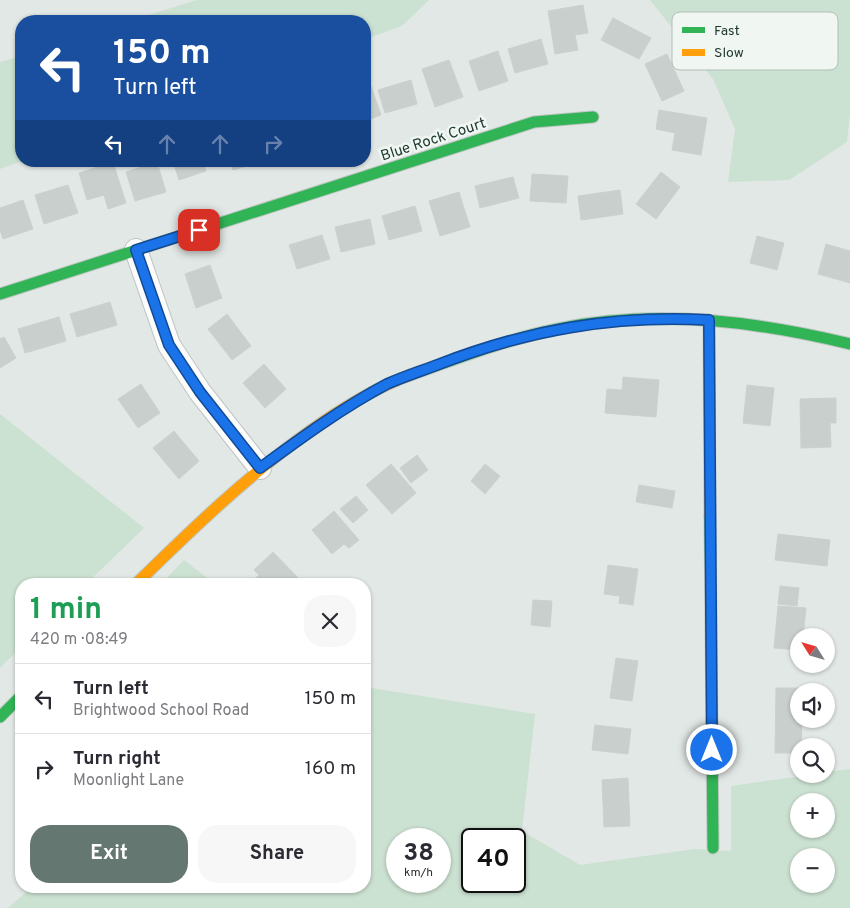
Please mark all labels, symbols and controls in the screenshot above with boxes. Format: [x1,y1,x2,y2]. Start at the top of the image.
legend [672,12,838,70]
text: Fast [714,23,740,40]
text: 150 m [113,32,211,76]
icon: left [30,35,95,100]
text: Slow [714,45,744,62]
text: Turn left [113,75,196,102]
street label: Blue Rock Court [379,114,488,166]
icon: left [100,130,128,158]
icon: ahead [153,130,181,158]
icon: ahead [206,130,234,158]
icon: right [259,130,287,158]
pin [178,209,220,251]
icon: arrive [185,216,213,244]
text: 1 min [30,592,102,629]
button: close [304,595,356,647]
north arrow [790,628,835,672]
map controls [790,628,835,893]
text: 420 m · 08:49 [30,630,128,650]
text: Turn left [73,677,149,701]
button: sound [790,683,835,728]
icon: left [30,685,58,713]
text: 150 m [304,687,356,711]
text: Brightwood School Road [73,701,249,721]
position arrow [685,723,737,775]
button: search [790,738,835,783]
text: Turn right [73,747,161,771]
icon: right [30,755,58,783]
text: 160 m [305,757,356,781]
text: Moonlight Lane [73,771,184,791]
button: + [790,793,835,838]
button: Exit [30,825,188,883]
button: Share [198,825,356,883]
speed limit sign: 40 [461,828,526,893]
text: 38 [403,838,434,870]
button: − [790,848,835,893]
text: km/h [404,865,433,881]

